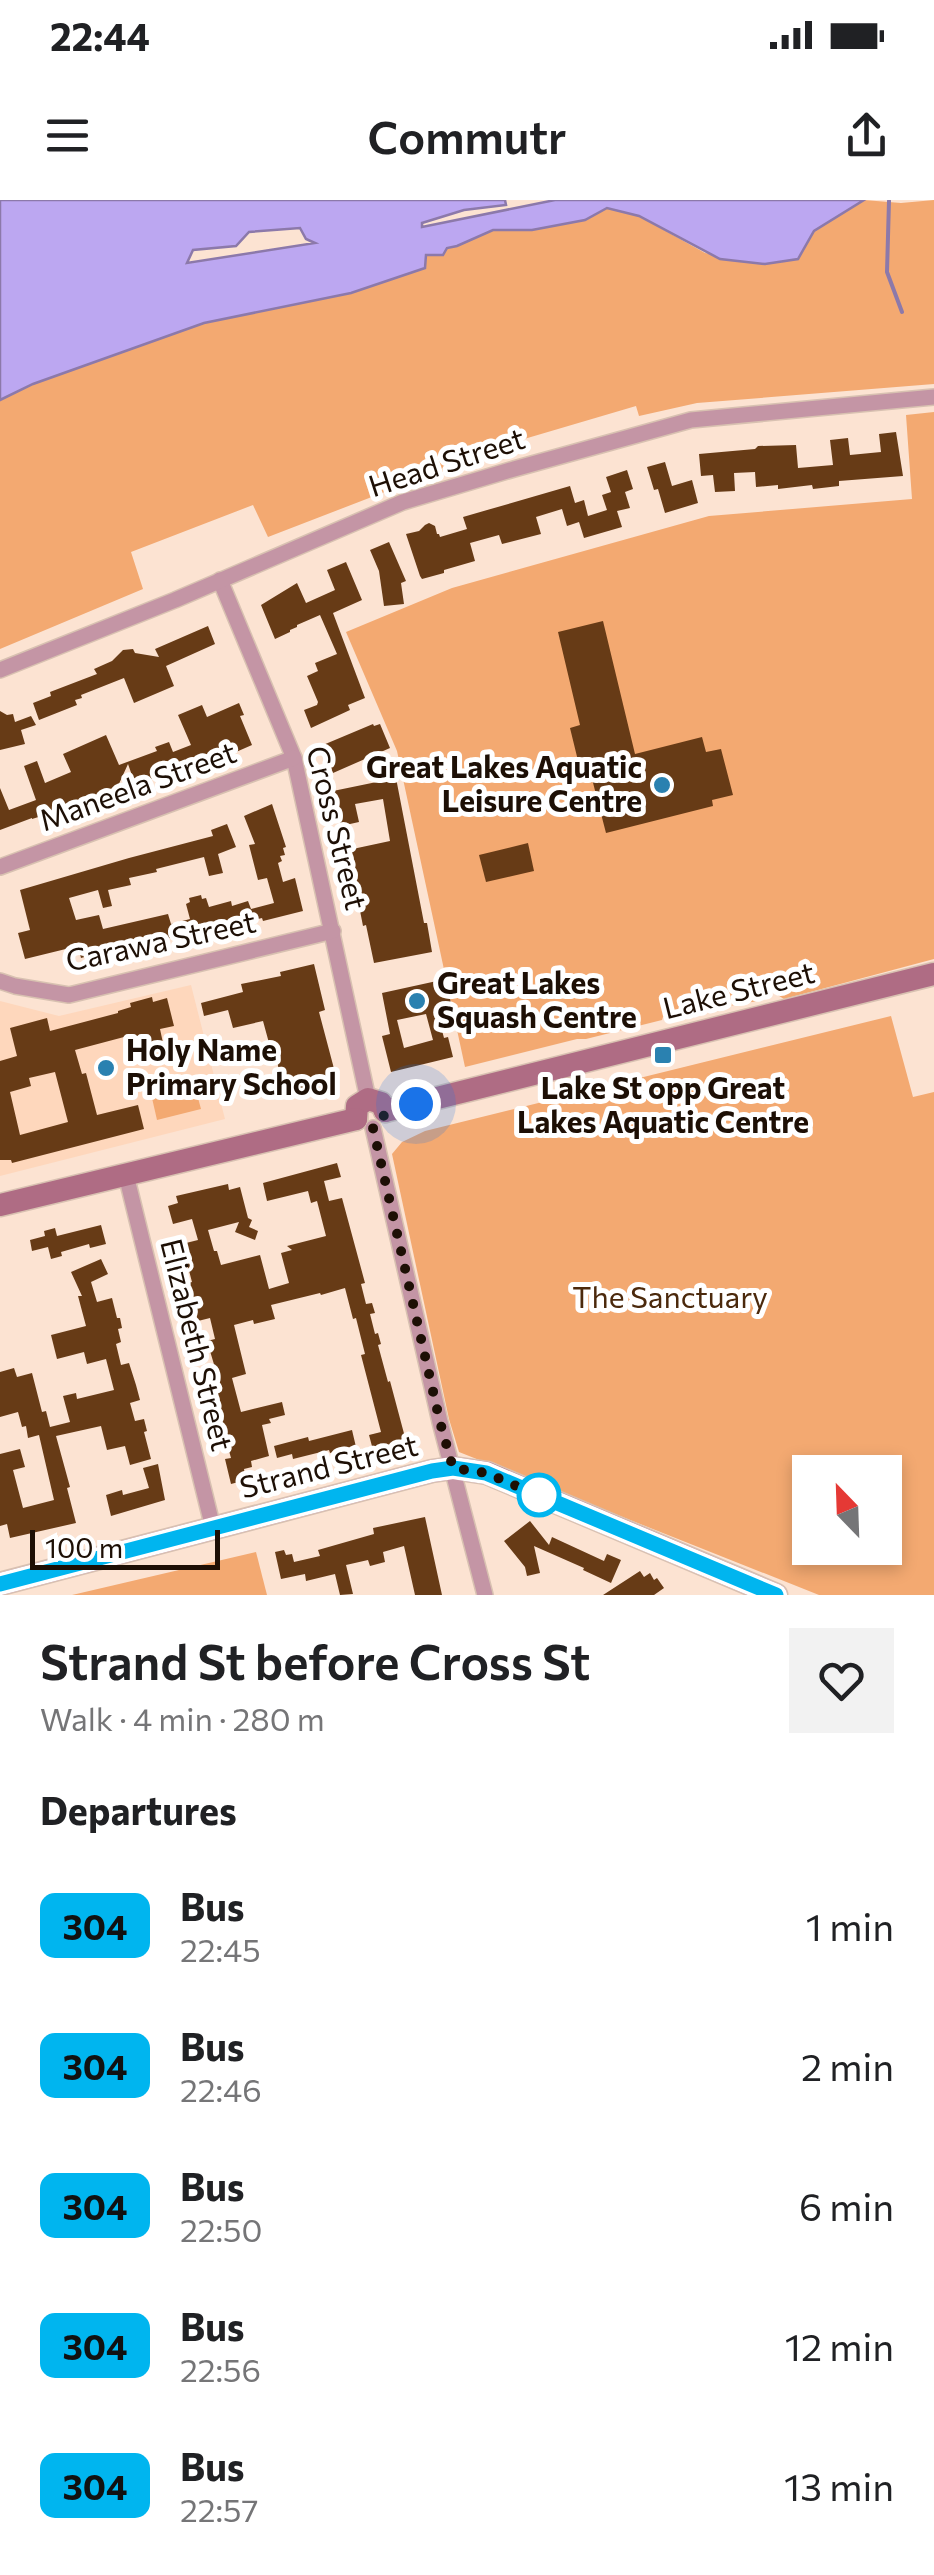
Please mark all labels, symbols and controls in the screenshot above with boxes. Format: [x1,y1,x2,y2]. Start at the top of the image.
text: 22:44 [50,12,150,59]
icon: menu [40,108,95,163]
text: Commutr [368,108,566,163]
icon: share [839,108,894,163]
street label: Head Street [364,418,529,503]
street label: Maneela Street [34,732,241,837]
street label: Cross Street [300,742,377,913]
place label: Great Lakes Aquatic Leisure Centre [366,747,642,818]
marker: Great Lakes Aquatic Leisure Centre [651,774,673,796]
street label: Carawa Street [62,901,259,978]
street label: Lake Street [659,952,818,1025]
place label: Great Lakes Squash Centre [437,963,637,1034]
marker: Great Lakes Squash Centre [406,990,428,1012]
place label: Holy Name Primary School [126,1030,337,1101]
marker: Lake St opp Great Lakes Aquatic Centre [652,1044,674,1066]
marker: Holy Name Primary School [95,1057,117,1079]
place label: Lake St opp Great Lakes Aquatic Centre [517,1068,809,1139]
your location [391,1079,441,1129]
street label: Elizabeth Street [154,1235,243,1454]
park label: The Sanctuary [572,1277,768,1314]
street label: Strand Street [236,1425,421,1505]
north arrow [792,1455,902,1565]
map controls [792,1455,902,1565]
unlabelled marker [518,1474,560,1516]
scale bar [30,1525,220,1570]
text: 100 m [45,1530,123,1564]
button: heart [789,1628,894,1733]
text: Strand St before Cross St [40,1631,590,1690]
text: Walk · 4 min · 280 m [40,1698,325,1738]
text: Departures [40,1786,237,1833]
text: Bus [180,1882,245,1929]
text: 1 min [806,1902,894,1949]
text: 304 [62,1904,128,1947]
text: 22:45 [180,1929,261,1969]
text: Bus [180,2022,245,2069]
text: 2 min [801,2042,894,2089]
text: 304 [62,2044,128,2087]
text: 22:46 [180,2069,262,2109]
text: Bus [180,2162,245,2209]
text: 6 min [799,2182,894,2229]
text: 304 [62,2184,128,2227]
text: 22:50 [180,2209,262,2249]
text: Bus [180,2302,245,2349]
text: 12 min [785,2322,894,2369]
text: 304 [62,2324,128,2367]
text: 22:56 [180,2349,261,2389]
text: Bus [180,2442,245,2489]
text: 13 min [784,2462,894,2509]
text: 304 [62,2464,128,2507]
text: 22:57 [180,2489,258,2529]

